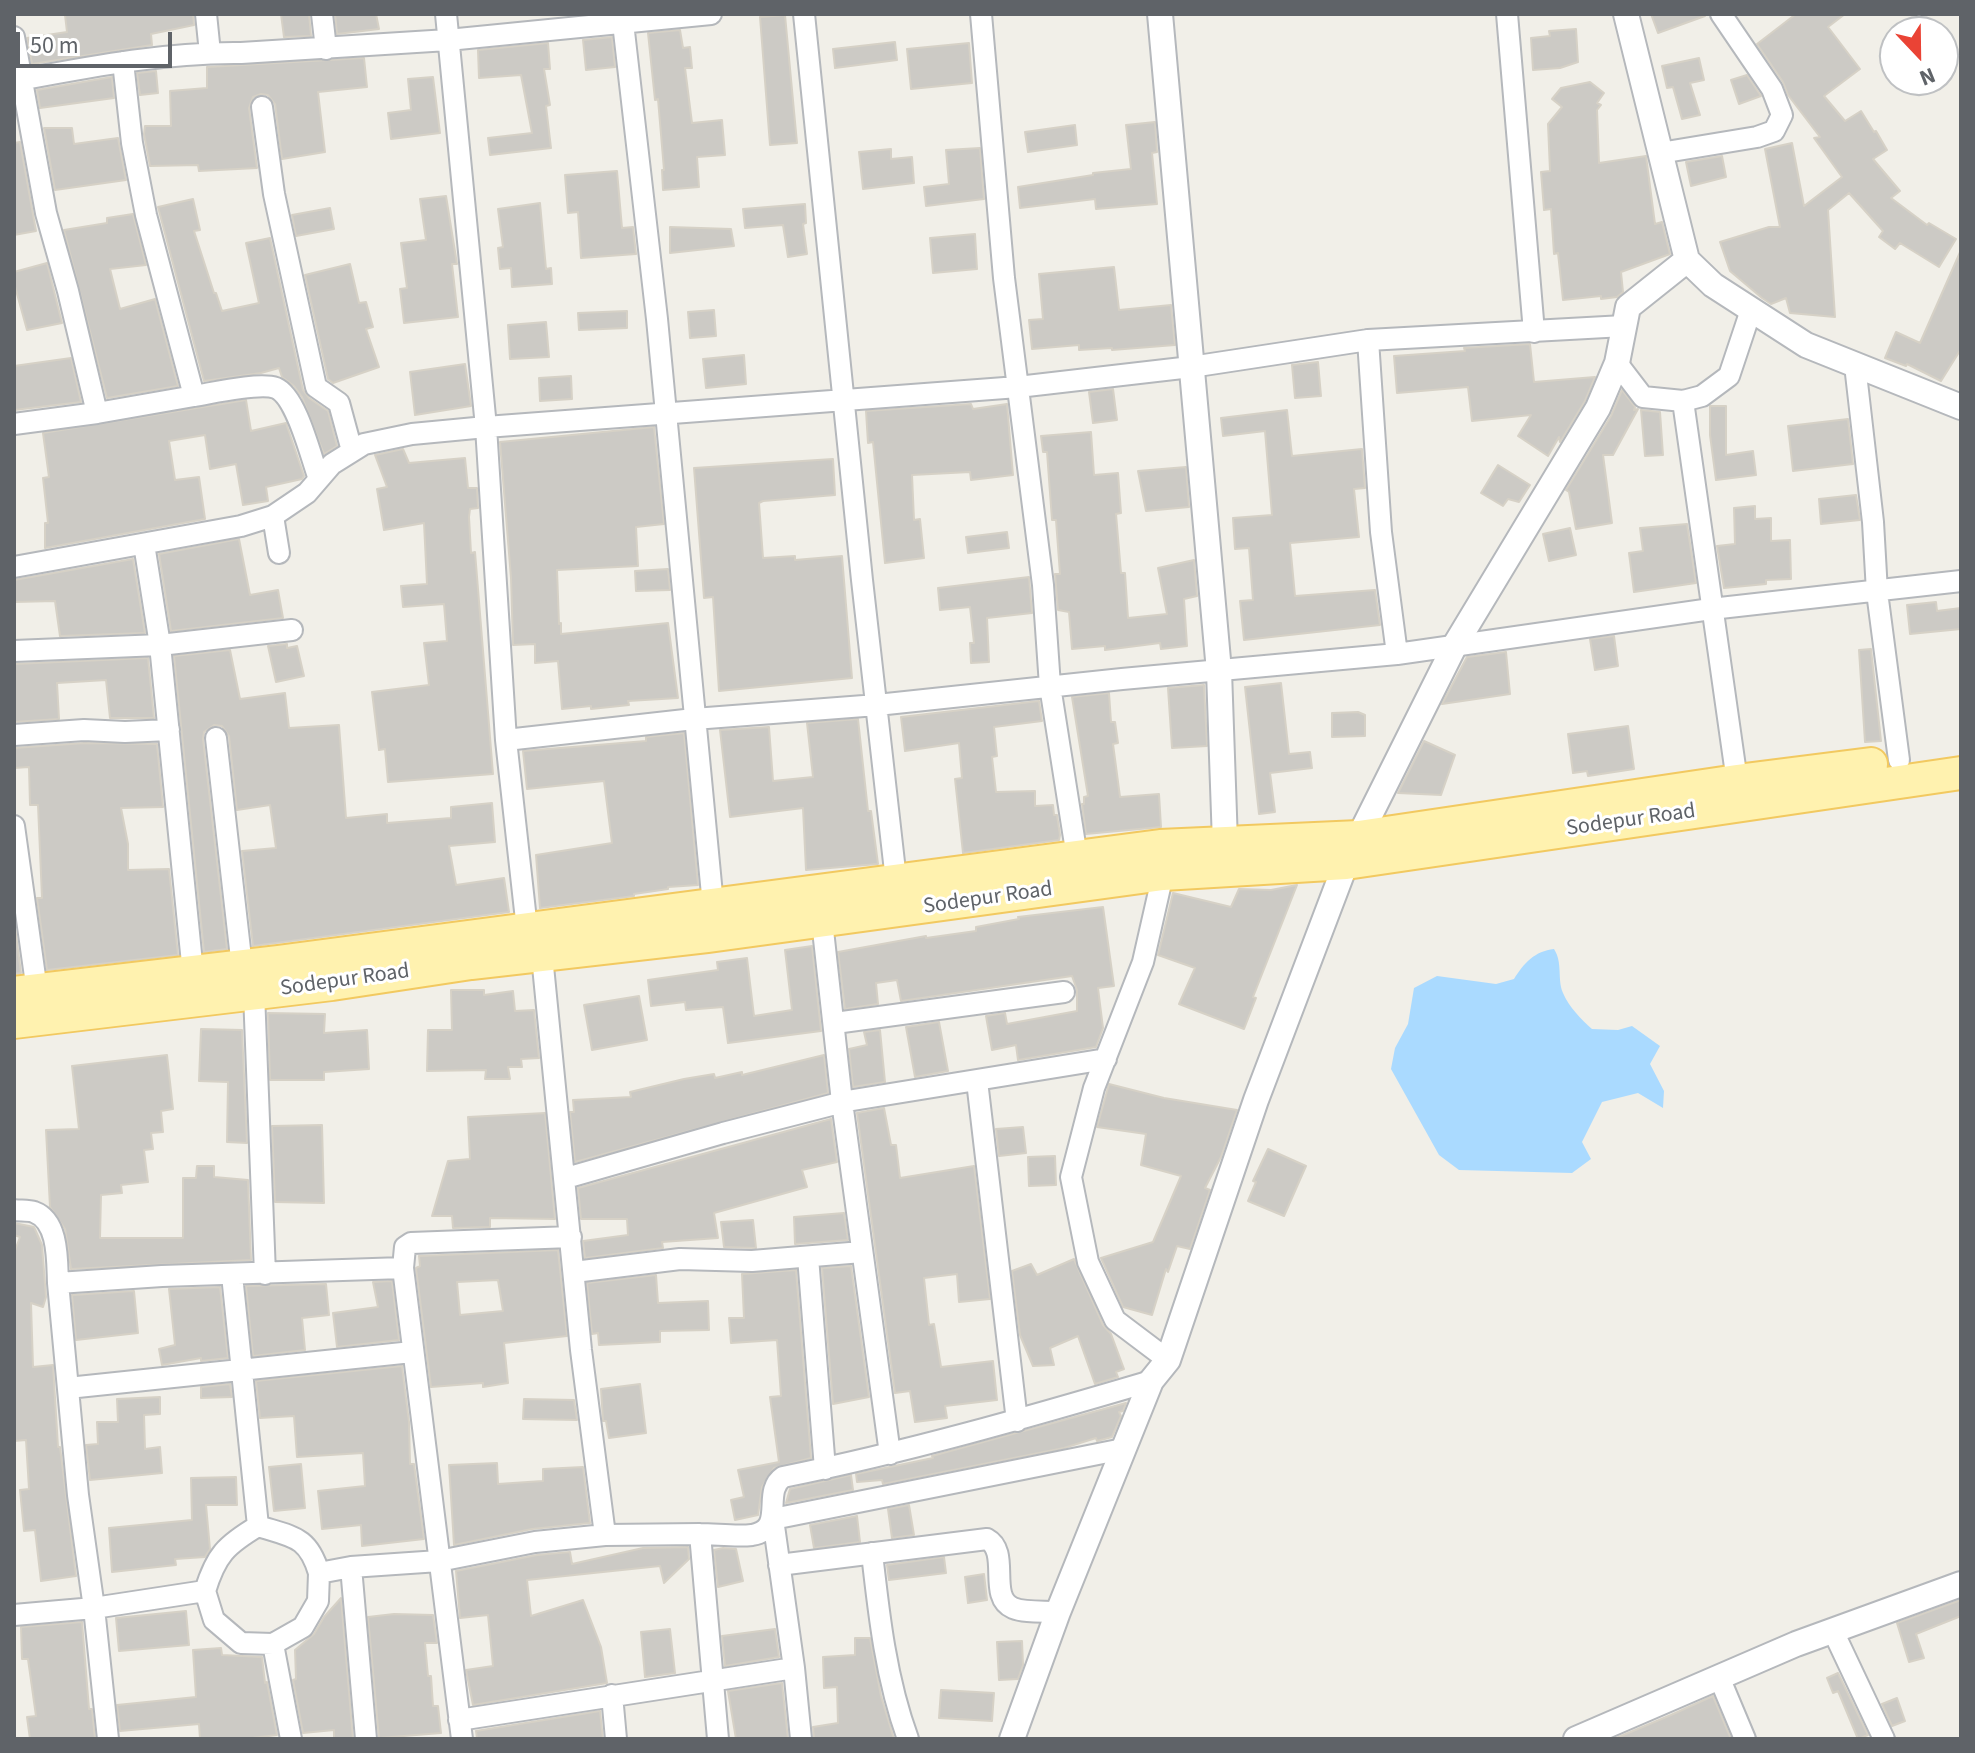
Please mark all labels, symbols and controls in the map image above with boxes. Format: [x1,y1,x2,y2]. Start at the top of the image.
scale bar [20,16,176,66]
north arrow [1879,16,1959,96]
text: 50 m [30,28,79,63]
text: N [1914,59,1940,94]
street label: Sodepur Road [1565,799,1697,843]
street label: Sodepur Road [922,877,1054,921]
street label: Sodepur Road [279,959,411,1003]

